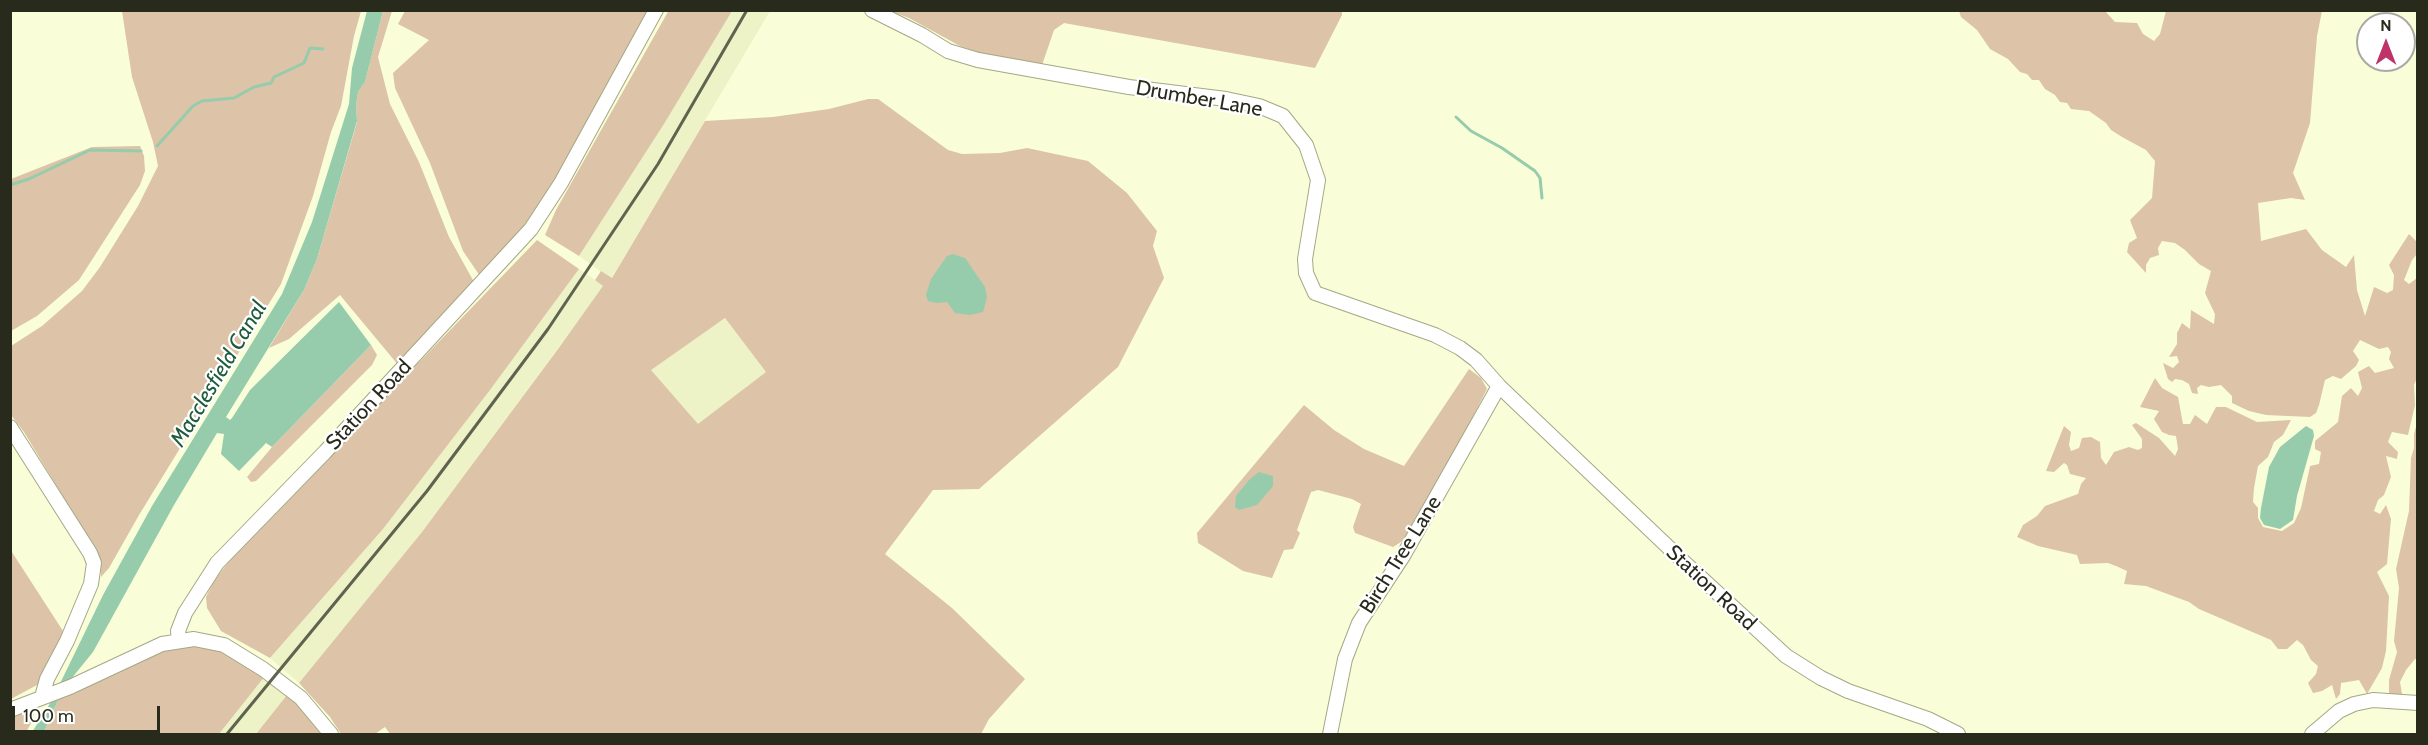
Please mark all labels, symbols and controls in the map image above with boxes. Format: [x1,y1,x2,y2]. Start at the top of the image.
north arrow [2356,12,2416,72]
text: N [2380,16,2392,35]
street label: Drumber Lane [1134,75,1264,123]
water label: Macclesfield Canal [165,296,273,452]
street label: Station Road [321,355,417,455]
street label: Birch Tree Lane [1355,492,1447,618]
street label: Station Road [1661,540,1761,636]
scale bar [15,694,164,732]
text: 100 m [23,705,74,727]

